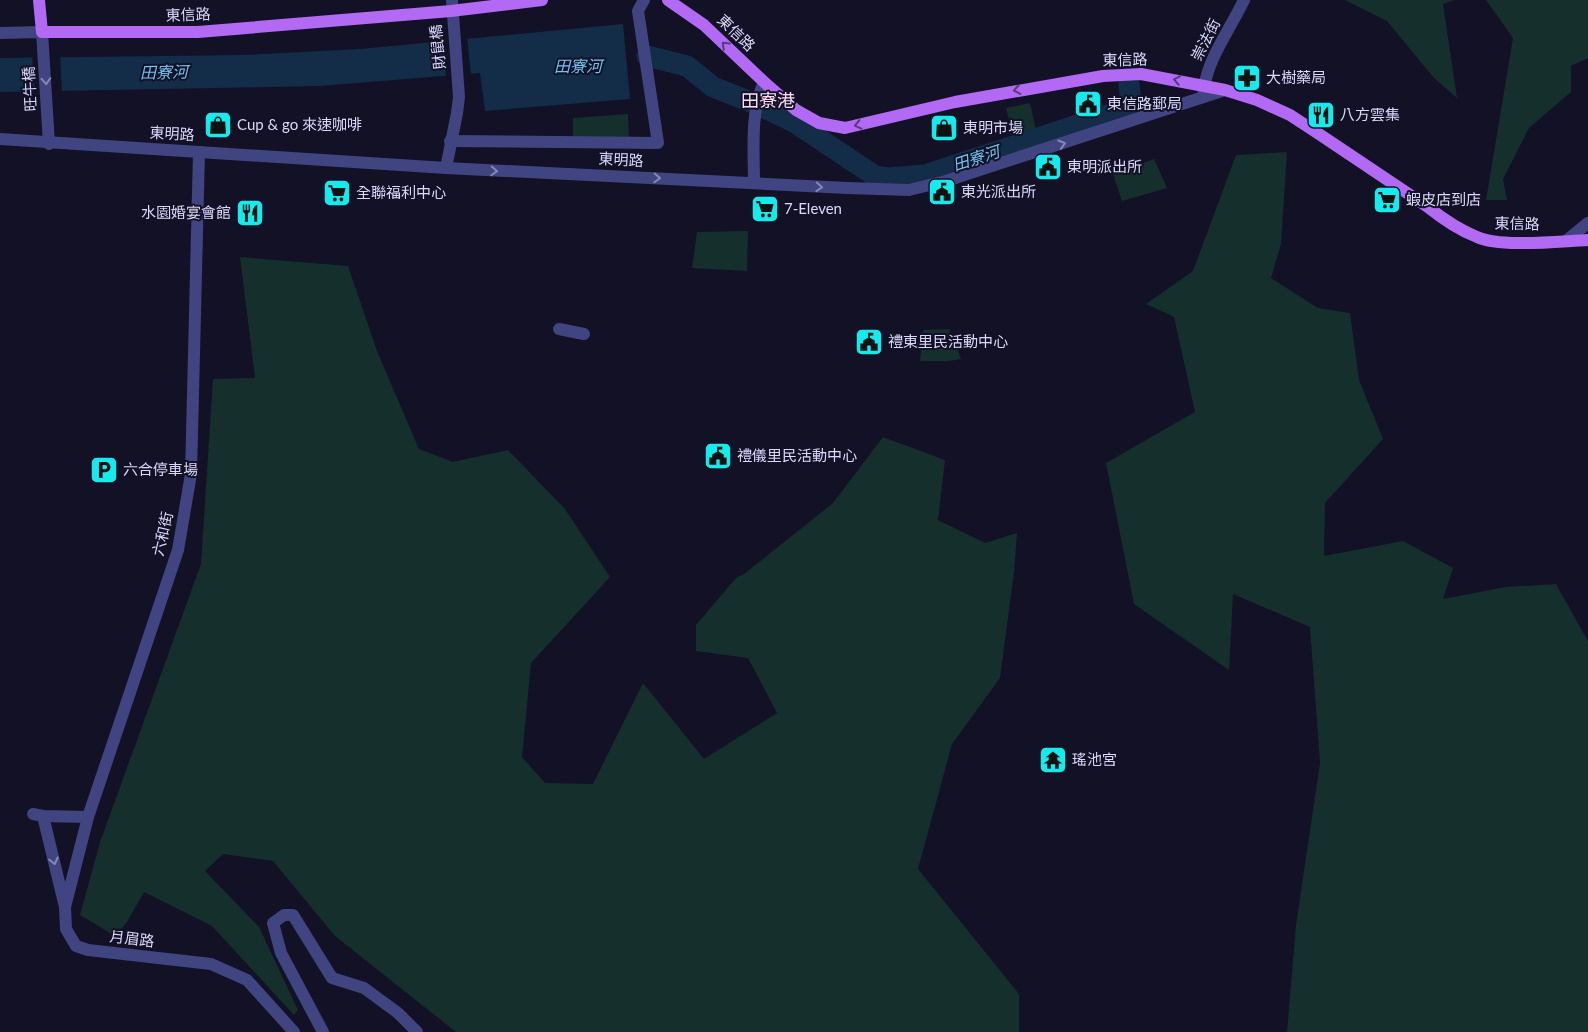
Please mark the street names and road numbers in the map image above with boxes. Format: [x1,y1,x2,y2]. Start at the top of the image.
street label: 東信路 [165,4,211,24]
street label: 東信路 [714,10,759,54]
street label: 崇法街 [1187,15,1223,64]
street label: 財鼠橋 [426,24,448,70]
street label: 東信路 [1102,50,1148,68]
street label: 旺牛橋 [19,66,39,112]
street label: 東明路 [149,123,195,143]
street label: 東明路 [598,149,644,169]
street label: 東信路 [1494,214,1540,232]
street label: 六和街 [148,510,176,558]
street label: 月眉路 [109,926,156,950]

